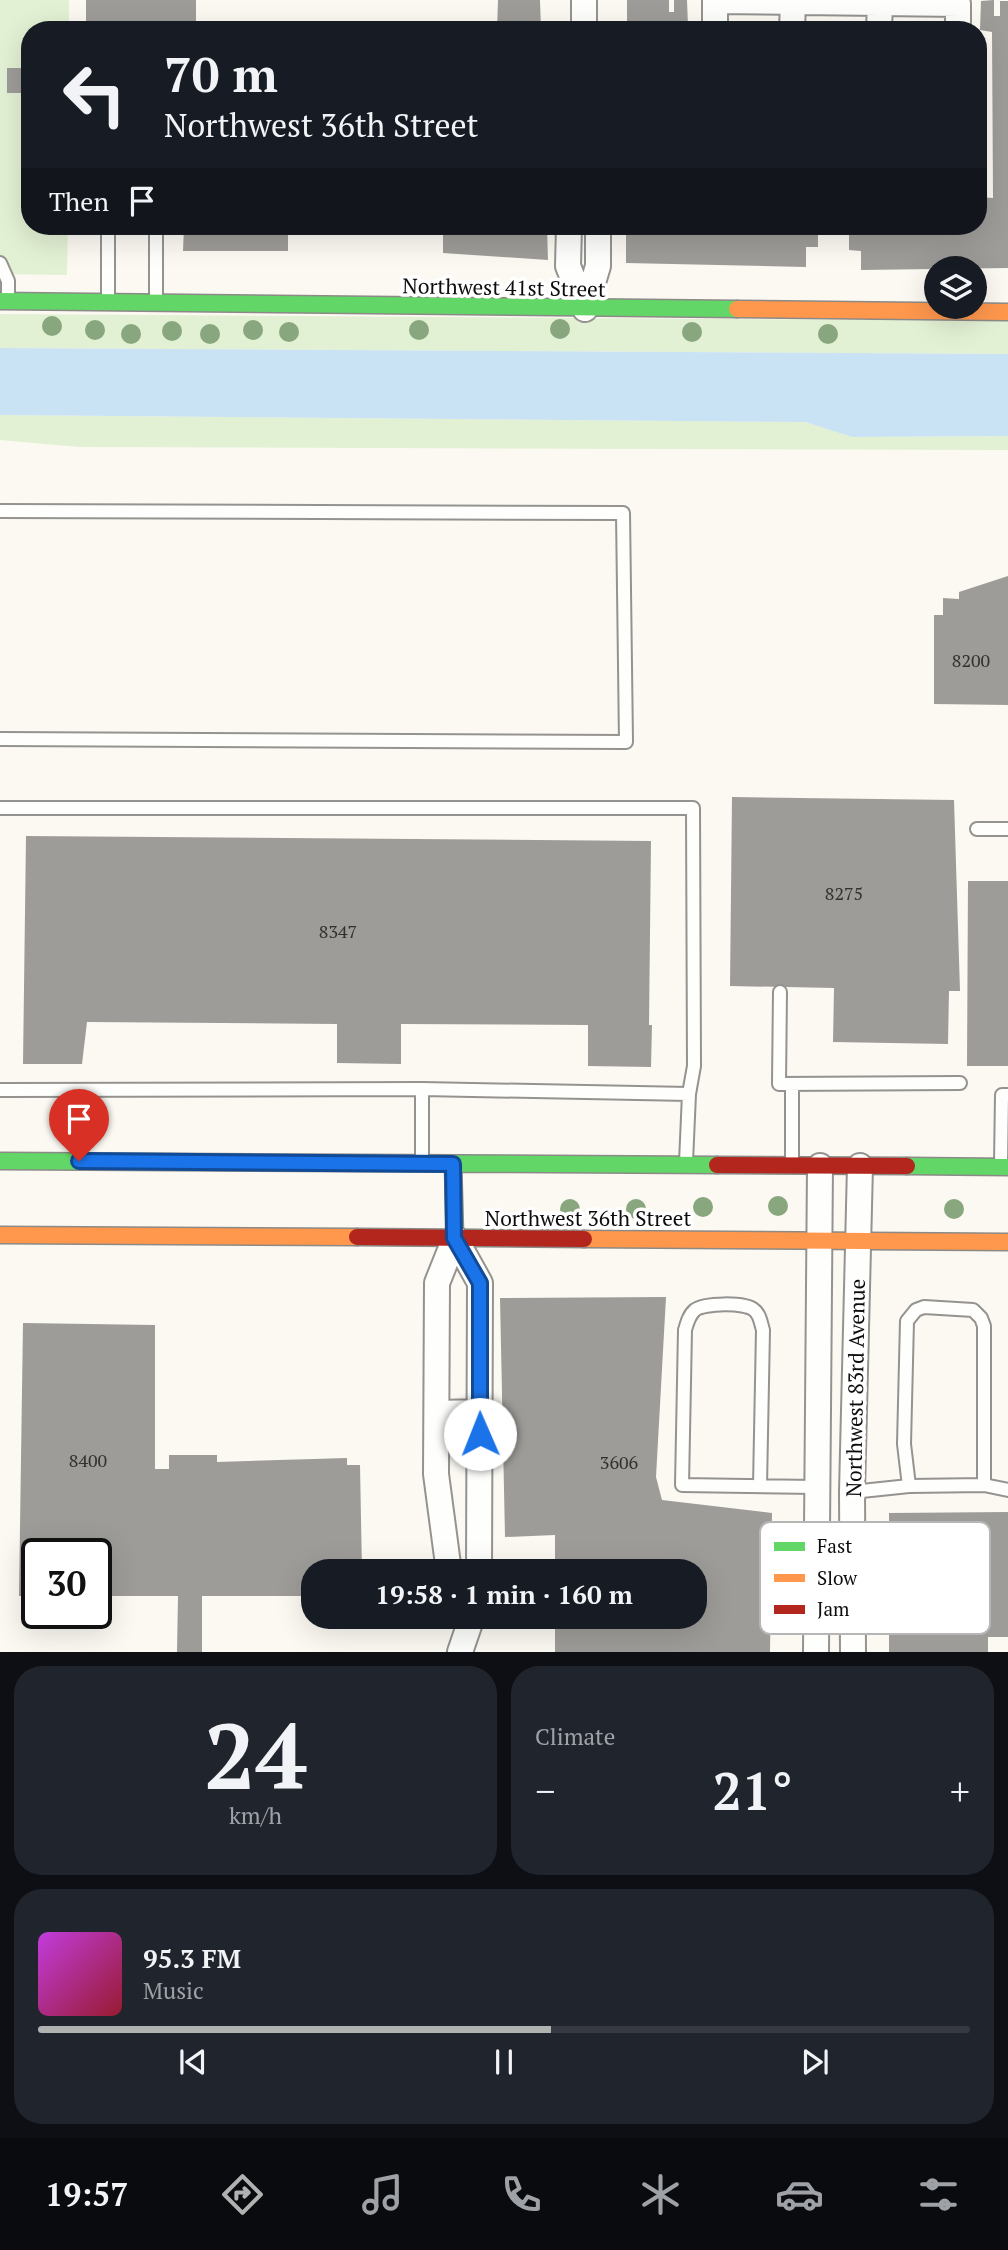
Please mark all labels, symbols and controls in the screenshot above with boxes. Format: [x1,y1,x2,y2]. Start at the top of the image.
text: 70 m [164,41,278,106]
icon: left [49,49,140,140]
text: Northwest 36th Street [164,104,479,146]
icon: arrive [123,182,161,220]
text: Then [49,184,109,218]
map controls [924,256,987,319]
button: layers [924,256,987,319]
street label: Northwest 41st Street [402,271,606,303]
house number: 8200 [952,648,990,672]
house number: 8275 [825,881,863,905]
house number: 8347 [319,919,357,943]
pin [49,1089,109,1161]
icon: arrive [60,1100,98,1138]
street label: Northwest 36th Street [485,1204,691,1232]
street label: Northwest 83rd Avenue [839,1279,871,1497]
position arrow [443,1397,517,1471]
house number: 8400 [69,1448,107,1472]
house number: 3606 [600,1450,639,1474]
legend [760,1522,990,1634]
text: Fast [817,1533,852,1558]
speed limit sign: 30 [21,1538,112,1629]
text: Slow [817,1565,858,1590]
text: 19:58 · 1 min · 160 m [375,1577,633,1611]
text: Jam [817,1596,850,1621]
text: 24 [204,1694,307,1815]
text: Climate [535,1721,615,1752]
text: 21° [712,1756,793,1825]
text: − [535,1766,555,1816]
text: + [950,1766,970,1816]
text: km/h [229,1800,282,1831]
text: 95.3 FM [143,1941,241,1975]
text: Music [143,1975,204,2006]
icon: previous [174,2043,212,2081]
icon: pause [485,2043,523,2081]
icon: next [796,2043,834,2081]
icon: directions [218,2170,267,2219]
icon: music [358,2170,407,2219]
icon: phone [497,2170,546,2219]
icon: climate [636,2170,685,2219]
icon: car [775,2170,824,2219]
icon: filters [914,2170,963,2219]
text: 19:57 [45,2173,128,2215]

